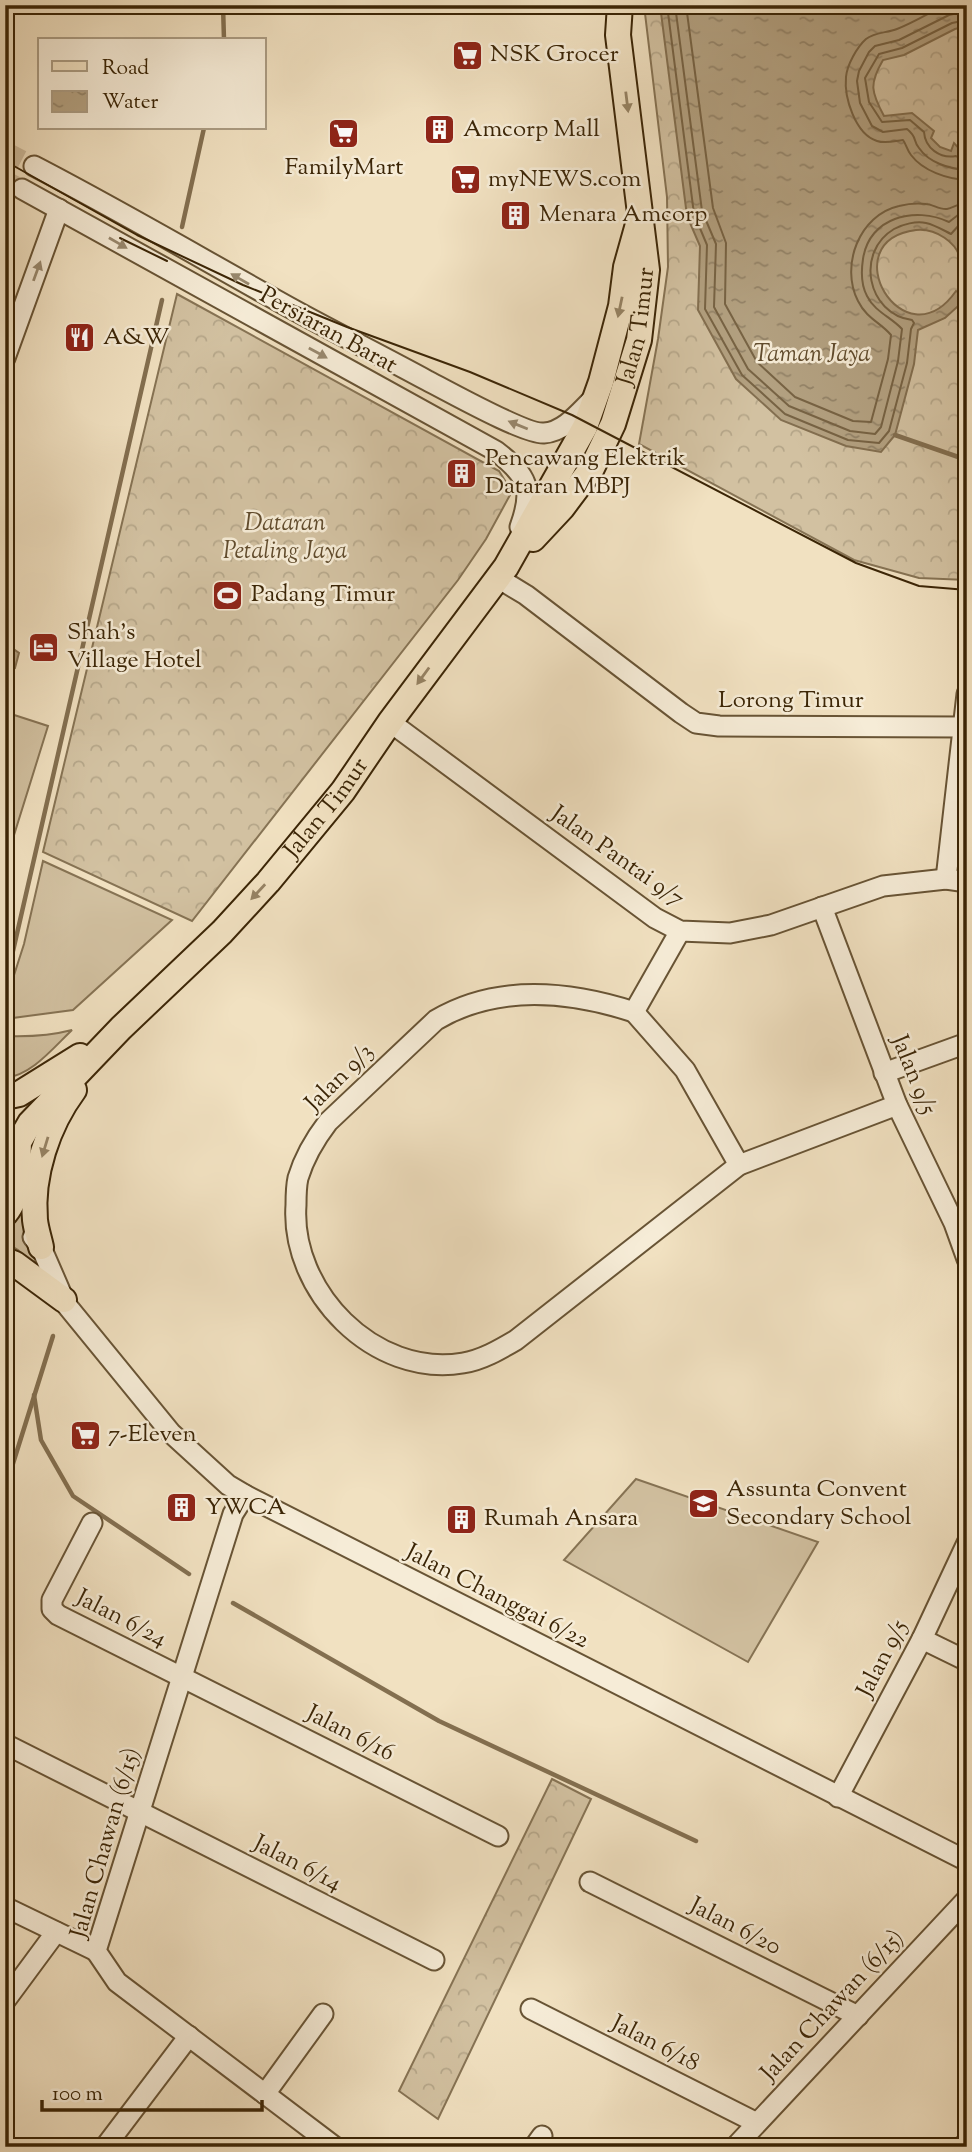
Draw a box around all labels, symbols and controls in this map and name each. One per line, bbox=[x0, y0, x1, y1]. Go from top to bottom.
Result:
legend bbox=[38, 38, 266, 130]
supermarket icon: NSK Grocer bbox=[450, 38, 484, 72]
place label: NSK Grocer bbox=[490, 38, 619, 72]
text: Road bbox=[102, 54, 149, 84]
text: Water bbox=[102, 88, 159, 118]
one-way arrow bbox=[622, 92, 633, 114]
building icon: Amcorp Mall bbox=[423, 113, 457, 147]
place label: Amcorp Mall bbox=[463, 113, 600, 147]
supermarket icon: FamilyMart bbox=[327, 117, 361, 151]
place label: FamilyMart bbox=[285, 151, 403, 185]
supermarket icon: myNEWS.com bbox=[448, 163, 482, 197]
place label: myNEWS.com bbox=[488, 163, 641, 197]
building icon: Menara Amcorp bbox=[499, 198, 533, 232]
place label: Menara Amcorp bbox=[539, 198, 707, 232]
one-way arrow bbox=[109, 237, 128, 249]
one-way arrow bbox=[31, 260, 42, 281]
street label: Jalan Timur bbox=[608, 266, 664, 392]
one-way arrow bbox=[230, 273, 250, 285]
street label: Persiaran Barat bbox=[253, 279, 403, 383]
one-way arrow bbox=[614, 296, 625, 318]
restaurant icon: A&W bbox=[63, 321, 97, 355]
place label: A&W bbox=[103, 321, 170, 355]
park label: Taman Jaya bbox=[754, 338, 870, 372]
one-way arrow bbox=[308, 346, 328, 358]
one-way arrow bbox=[507, 419, 528, 430]
place label: Pencawang Elektrik Dataran MBPJ bbox=[485, 442, 686, 504]
building icon: Pencawang Elektrik Dataran MBPJ bbox=[445, 456, 479, 490]
park label: Dataran Petaling Jaya bbox=[223, 507, 347, 569]
sports icon: Padang Timur bbox=[211, 578, 245, 612]
place label: Padang Timur bbox=[251, 578, 395, 612]
place label: Shah's Village Hotel bbox=[67, 616, 202, 678]
hotel icon: Shah's Village Hotel bbox=[27, 630, 61, 664]
one-way arrow bbox=[416, 667, 430, 686]
street label: Lorong Timur bbox=[718, 684, 864, 718]
street label: Jalan Timur bbox=[275, 751, 377, 868]
street label: Jalan Pantai 9/7 bbox=[542, 797, 691, 916]
one-way arrow bbox=[251, 883, 267, 900]
street label: Jalan 9/5 bbox=[881, 1028, 944, 1120]
street label: Jalan 9/3 bbox=[297, 1036, 382, 1121]
one-way arrow bbox=[40, 1136, 50, 1157]
supermarket icon: 7-Eleven bbox=[68, 1418, 102, 1452]
place label: 7-Eleven bbox=[108, 1418, 197, 1452]
place label: Assunta Convent Secondary School bbox=[726, 1473, 912, 1535]
school or university icon: Assunta Convent Secondary School bbox=[686, 1487, 720, 1521]
building icon: YWCA bbox=[165, 1491, 199, 1525]
place label: YWCA bbox=[205, 1491, 286, 1525]
building icon: Rumah Ansara bbox=[444, 1502, 478, 1536]
place label: Rumah Ansara bbox=[484, 1502, 638, 1536]
street label: Jalan Changgai 6/22 bbox=[398, 1535, 595, 1658]
street label: Jalan 6/24 bbox=[68, 1581, 172, 1656]
street label: Jalan 9/5 bbox=[848, 1614, 917, 1706]
street label: Jalan 6/16 bbox=[298, 1696, 400, 1771]
street label: Jalan Chawan (6/15) bbox=[62, 1744, 149, 1944]
street label: Jalan 6/14 bbox=[245, 1826, 347, 1901]
street label: Jalan 6/20 bbox=[682, 1889, 787, 1965]
street label: Jalan Chawan (6/15) bbox=[752, 1923, 912, 2091]
street label: Jalan 6/18 bbox=[603, 2006, 705, 2081]
scale bar bbox=[42, 2068, 262, 2112]
text: 100 m bbox=[52, 2080, 103, 2110]

